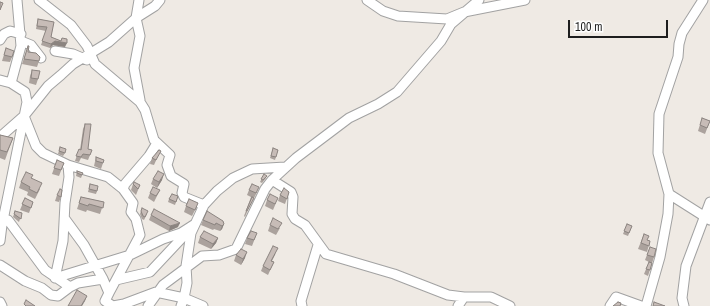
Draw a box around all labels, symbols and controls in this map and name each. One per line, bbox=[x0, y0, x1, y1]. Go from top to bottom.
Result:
scale bar bbox=[570, 12, 670, 38]
text: 100 m bbox=[575, 19, 602, 35]

